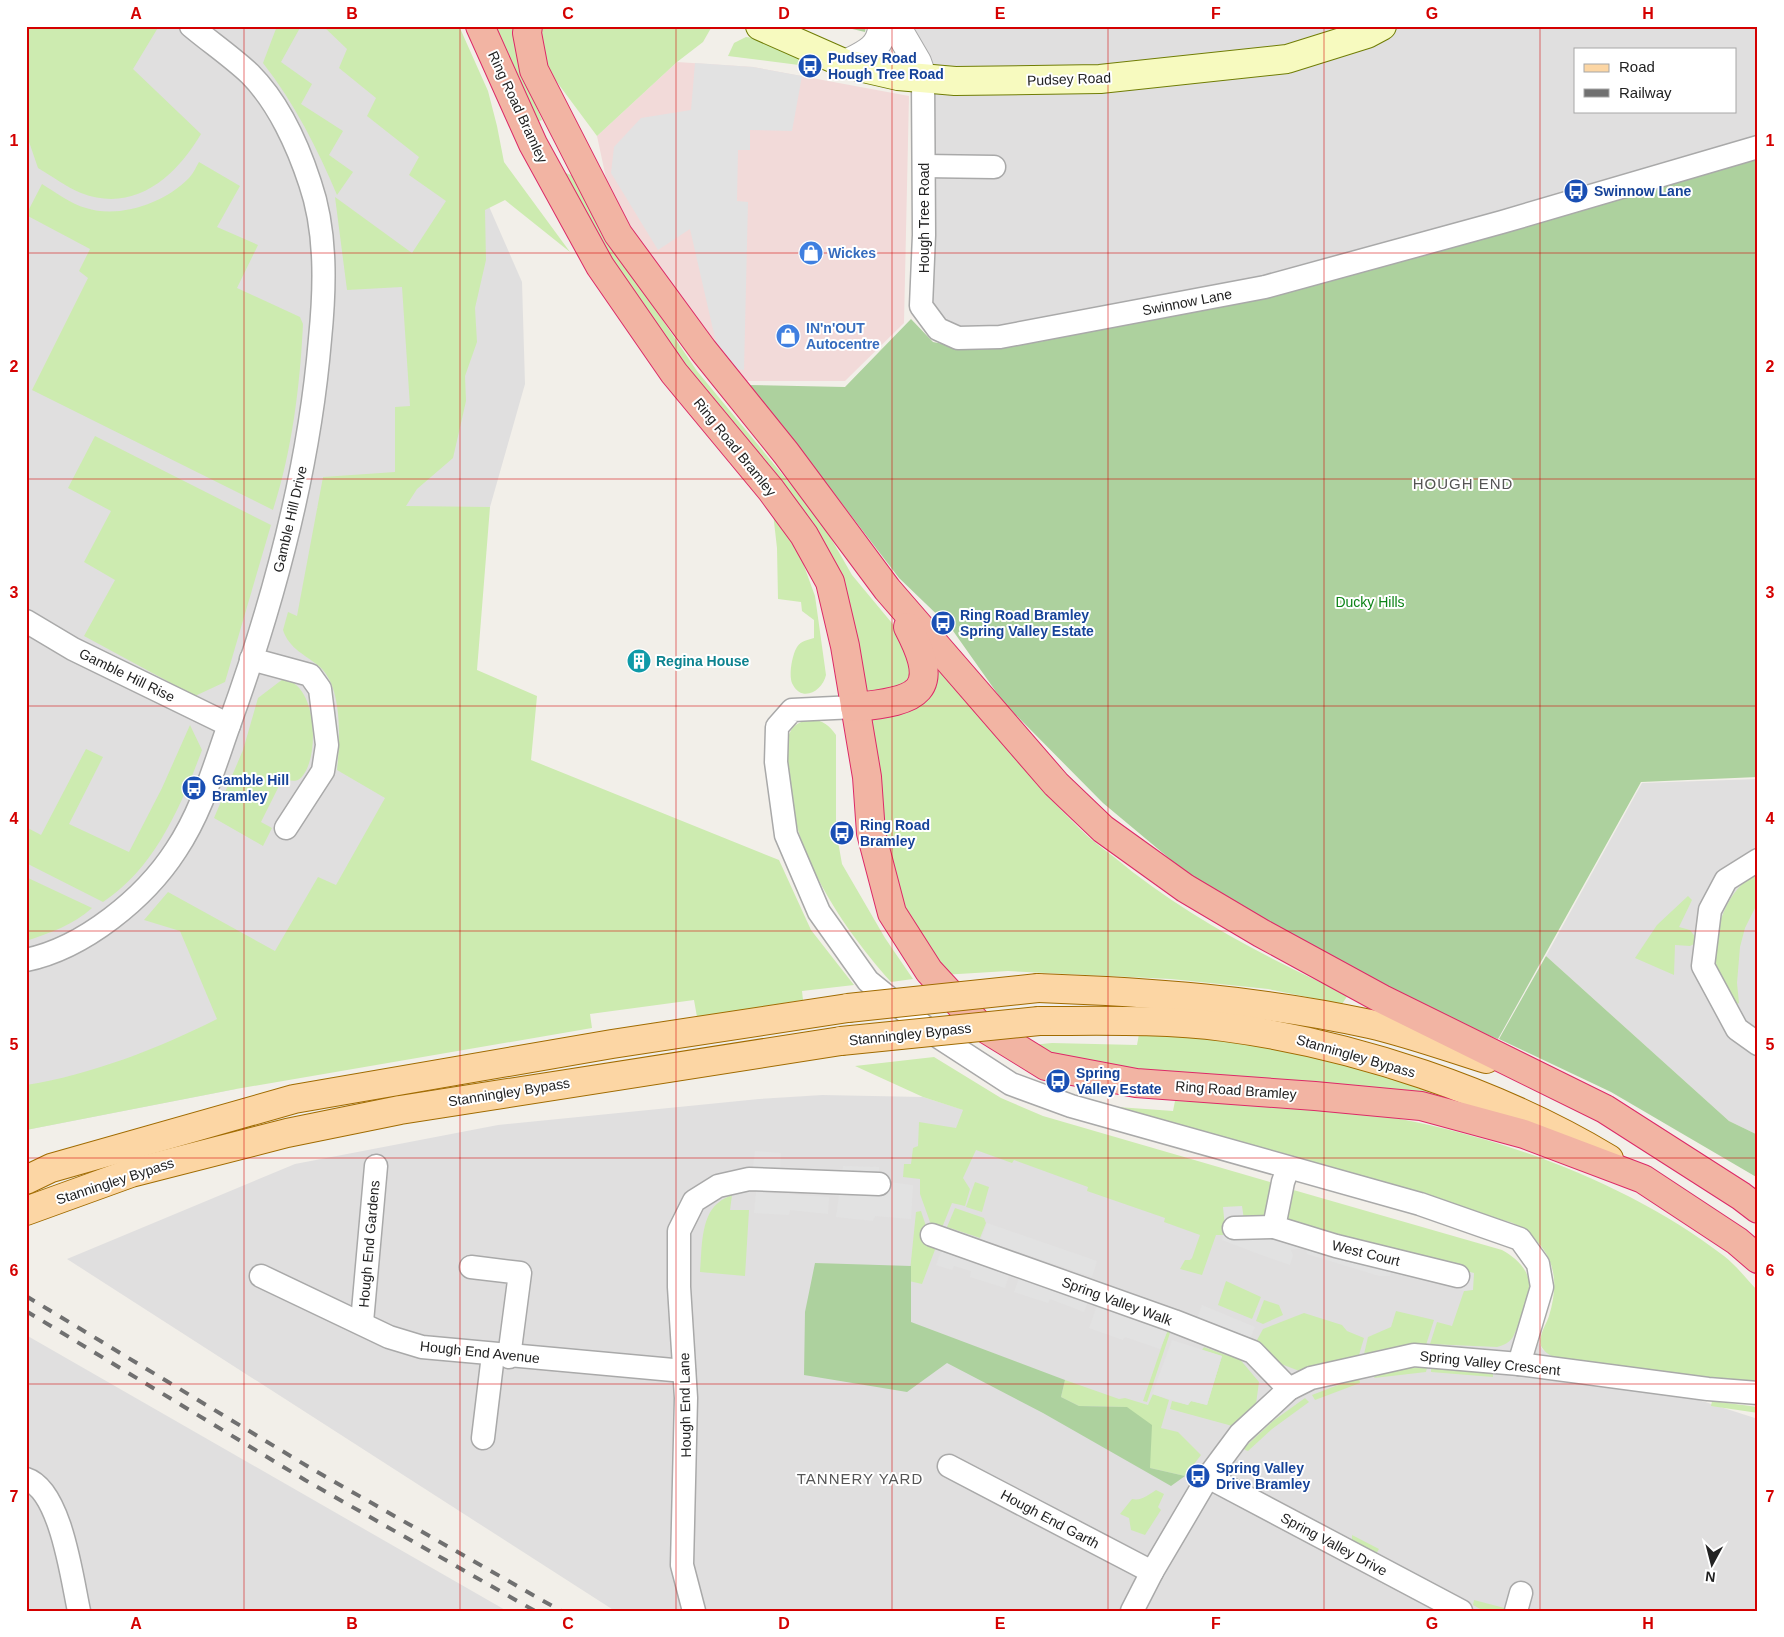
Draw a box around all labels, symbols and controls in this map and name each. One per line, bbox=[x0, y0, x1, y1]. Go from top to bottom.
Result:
text: A bbox=[130, 5, 142, 22]
text: B bbox=[346, 5, 358, 22]
text: C bbox=[562, 5, 574, 22]
text: D bbox=[778, 5, 790, 22]
text: E bbox=[995, 5, 1006, 22]
text: F bbox=[1211, 5, 1221, 22]
text: G bbox=[1426, 5, 1438, 22]
text: H bbox=[1642, 5, 1654, 22]
legend bbox=[1574, 48, 1736, 112]
street label: Ring Road Bramley bbox=[485, 49, 551, 165]
place label: Pudsey Road Hough Tree Road bbox=[828, 50, 944, 82]
bus stop icon: Pudsey Road Hough Tree Road bbox=[797, 53, 823, 79]
text: Road bbox=[1619, 58, 1655, 75]
street label: Pudsey Road bbox=[1027, 70, 1111, 88]
text: Railway bbox=[1619, 84, 1672, 101]
text: 1 bbox=[10, 132, 19, 149]
text: 1 bbox=[1766, 132, 1775, 149]
street label: Hough Tree Road bbox=[916, 163, 932, 273]
bus stop icon: Swinnow Lane bbox=[1563, 178, 1589, 204]
place label: Swinnow Lane bbox=[1594, 183, 1691, 199]
shop icon: Wickes bbox=[798, 240, 824, 266]
place label: Wickes bbox=[828, 245, 876, 261]
street label: Swinnow Lane bbox=[1141, 285, 1233, 319]
place label: IN'n'OUT Autocentre bbox=[806, 320, 880, 352]
shop icon: IN'n'OUT Autocentre bbox=[775, 323, 801, 349]
text: 2 bbox=[10, 358, 19, 375]
text: 2 bbox=[1766, 358, 1775, 375]
street label: Ring Road Bramley bbox=[691, 395, 779, 499]
street label: Gamble Hill Drive bbox=[270, 464, 310, 574]
district label: HOUGH END bbox=[1413, 475, 1513, 492]
text: 3 bbox=[10, 584, 19, 601]
text: 3 bbox=[1766, 584, 1775, 601]
park label: Ducky Hills bbox=[1335, 594, 1405, 610]
place label: Ring Road Bramley Spring Valley Estate bbox=[960, 607, 1094, 639]
bus stop icon: Ring Road Bramley Spring Valley Estate bbox=[930, 610, 956, 636]
street label: Gamble Hill Rise bbox=[77, 645, 178, 705]
building icon: Regina House bbox=[626, 648, 652, 674]
place label: Regina House bbox=[656, 653, 750, 669]
place label: Gamble Hill Bramley bbox=[212, 772, 289, 804]
bus stop icon: Gamble Hill Bramley bbox=[181, 775, 207, 801]
text: 4 bbox=[10, 810, 19, 827]
text: 4 bbox=[1766, 810, 1775, 827]
place label: Ring Road Bramley bbox=[860, 817, 930, 849]
bus stop icon: Ring Road Bramley bbox=[829, 820, 855, 846]
street label: Stanningley Bypass bbox=[848, 1020, 972, 1048]
street label: Stanningley Bypass bbox=[1295, 1031, 1417, 1081]
text: 5 bbox=[10, 1036, 19, 1053]
text: 5 bbox=[1766, 1036, 1775, 1053]
place label: Spring Valley Estate bbox=[1076, 1065, 1162, 1097]
bus stop icon: Spring Valley Estate bbox=[1045, 1068, 1071, 1094]
street label: Stanningley Bypass bbox=[447, 1074, 571, 1110]
street label: Ring Road Bramley bbox=[1175, 1078, 1297, 1102]
street label: Stanningley Bypass bbox=[54, 1154, 176, 1208]
street label: Hough End Gardens bbox=[355, 1180, 383, 1308]
street label: West Court bbox=[1330, 1237, 1402, 1269]
text: 6 bbox=[10, 1262, 19, 1279]
text: 6 bbox=[1766, 1262, 1775, 1279]
street label: Spring Valley Walk bbox=[1060, 1274, 1175, 1329]
street label: Hough End Avenue bbox=[419, 1338, 541, 1366]
street label: Spring Valley Crescent bbox=[1419, 1348, 1561, 1378]
street label: Hough End Lane bbox=[676, 1352, 694, 1458]
place label: Spring Valley Drive Bramley bbox=[1216, 1460, 1310, 1492]
bus stop icon: Spring Valley Drive Bramley bbox=[1185, 1463, 1211, 1489]
district label: TANNERY YARD bbox=[797, 1470, 923, 1487]
street label: Hough End Garth bbox=[998, 1486, 1102, 1552]
text: 7 bbox=[10, 1488, 19, 1505]
text: 7 bbox=[1766, 1488, 1775, 1505]
street label: Spring Valley Drive bbox=[1278, 1509, 1390, 1579]
north arrow bbox=[1686, 1540, 1736, 1590]
text: N bbox=[1704, 1568, 1716, 1585]
text: A bbox=[130, 1615, 142, 1632]
text: B bbox=[346, 1615, 358, 1632]
text: C bbox=[562, 1615, 574, 1632]
text: D bbox=[778, 1615, 790, 1632]
text: E bbox=[995, 1615, 1006, 1632]
text: F bbox=[1211, 1615, 1221, 1632]
text: G bbox=[1426, 1615, 1438, 1632]
text: H bbox=[1642, 1615, 1654, 1632]

